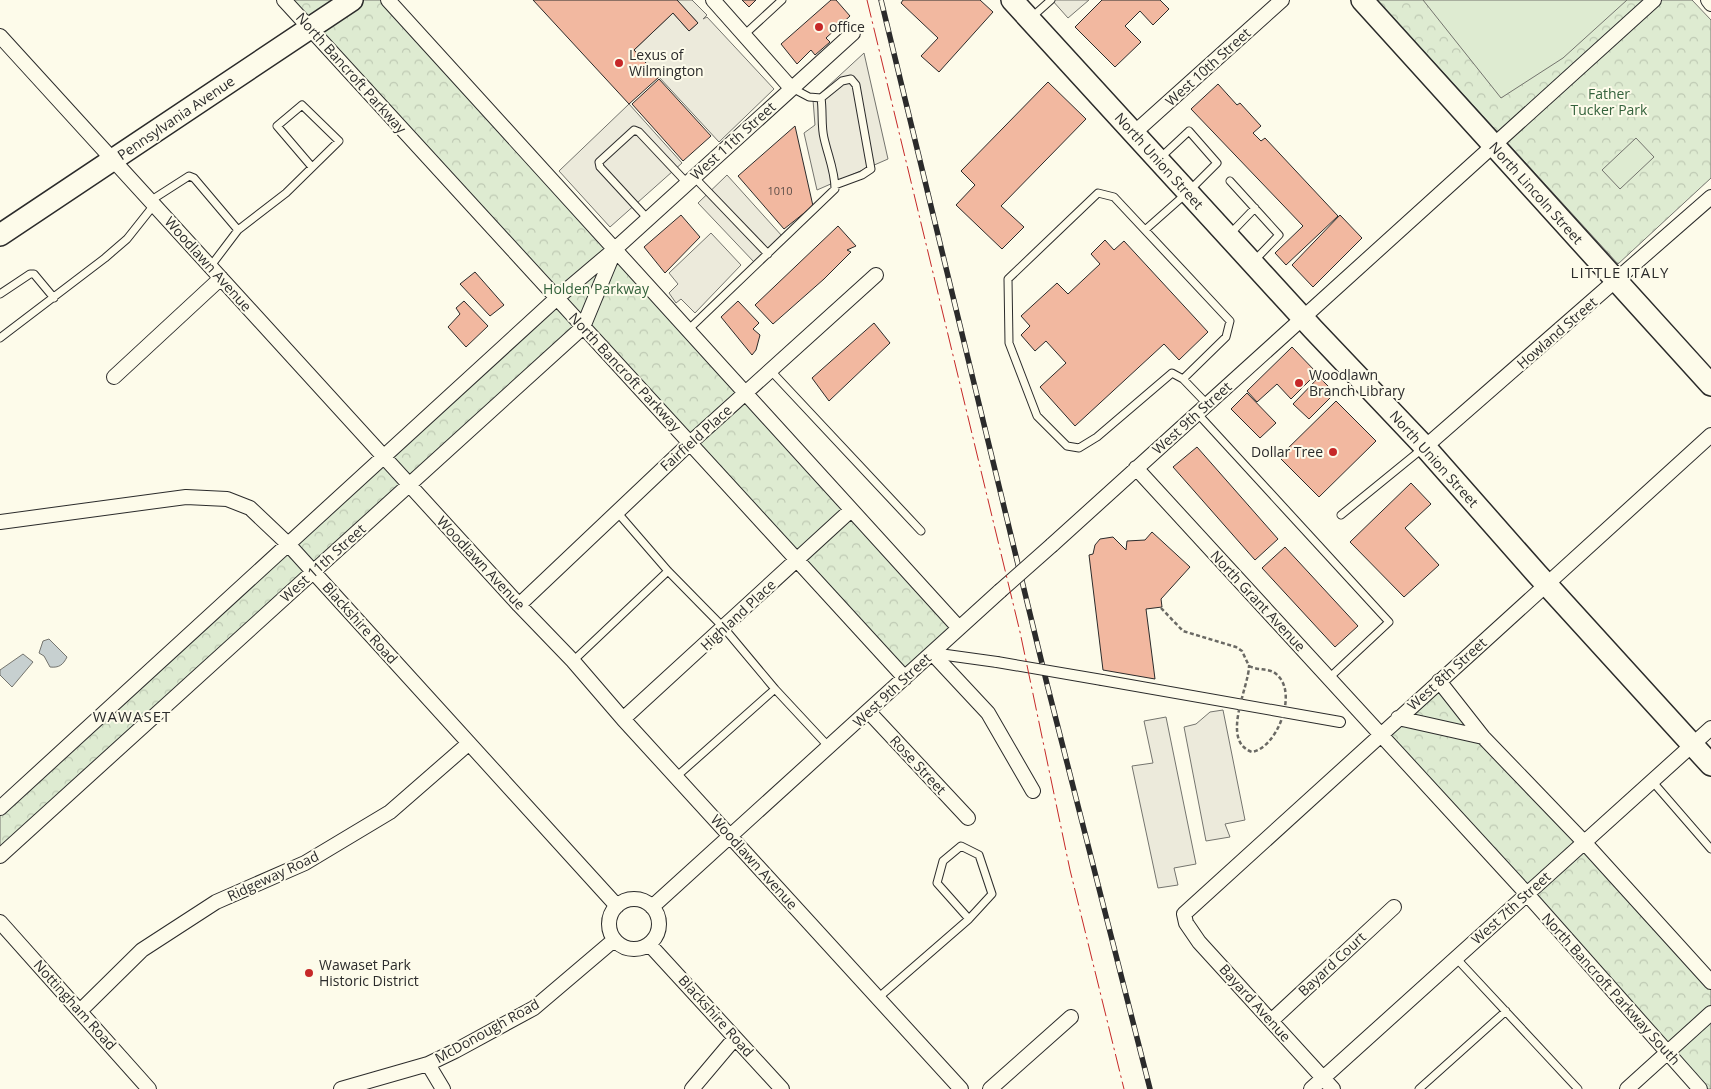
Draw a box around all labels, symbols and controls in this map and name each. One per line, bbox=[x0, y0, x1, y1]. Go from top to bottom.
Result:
street label: North Bancroft Parkway bbox=[292, 8, 411, 138]
place label: office bbox=[829, 17, 865, 36]
marker: office bbox=[813, 21, 825, 33]
street label: West 10th Street bbox=[1161, 23, 1254, 110]
place label: Lexus of Wilmington bbox=[629, 45, 704, 80]
marker: Lexus of Wilmington bbox=[613, 57, 625, 69]
street label: Pennsylvania Avenue bbox=[113, 71, 238, 164]
park label: Father Tucker Park bbox=[1571, 84, 1648, 119]
street label: West 11th Street bbox=[686, 97, 779, 184]
street label: North Union Street bbox=[1111, 108, 1208, 213]
street label: North Lincoln Street bbox=[1485, 138, 1587, 248]
house number: 1010 bbox=[767, 183, 793, 198]
street label: Woodlawn Avenue bbox=[161, 212, 256, 315]
district label: LITTLE ITALY bbox=[1571, 262, 1669, 282]
park label: Holden Parkway bbox=[543, 279, 650, 298]
street label: Howland Street bbox=[1512, 292, 1601, 373]
street label: North Bancroft Parkway bbox=[565, 308, 686, 436]
place label: Woodlawn Branch Library bbox=[1309, 365, 1406, 400]
street label: West 9th Street bbox=[1148, 377, 1235, 458]
marker: Woodlawn Branch Library bbox=[1293, 377, 1305, 389]
street label: Fairfield Place bbox=[656, 400, 736, 475]
street label: North Union Street bbox=[1386, 406, 1483, 511]
place label: Dollar Tree bbox=[1251, 442, 1323, 461]
marker: Dollar Tree bbox=[1327, 446, 1339, 458]
street label: Woodlawn Avenue bbox=[433, 512, 530, 614]
street label: West 11th Street bbox=[276, 519, 369, 606]
street label: North Grant Avenue bbox=[1207, 546, 1310, 655]
street label: Highland Place bbox=[696, 575, 780, 654]
street label: Blackshire Road bbox=[319, 578, 402, 668]
street label: West 8th Street bbox=[1403, 633, 1490, 714]
street label: West 9th Street bbox=[848, 648, 935, 731]
district label: WAWASET bbox=[93, 706, 171, 726]
street label: Rose Street bbox=[886, 731, 951, 798]
street label: Woodlawn Avenue bbox=[707, 810, 802, 913]
street label: Ridgeway Road bbox=[224, 846, 322, 905]
street label: West 7th Street bbox=[1467, 867, 1554, 948]
street label: North Bancroft Parkway South bbox=[1538, 909, 1685, 1069]
street label: Bayard Court bbox=[1294, 927, 1370, 1000]
place label: Wawaset Park Historic District bbox=[319, 955, 419, 990]
street label: Nottingham Road bbox=[30, 956, 121, 1054]
street label: Bayard Avenue bbox=[1215, 960, 1295, 1046]
marker: Wawaset Park Historic District bbox=[303, 967, 315, 979]
street label: Blackshire Road bbox=[675, 971, 758, 1061]
street label: McDonough Road bbox=[431, 994, 542, 1067]

